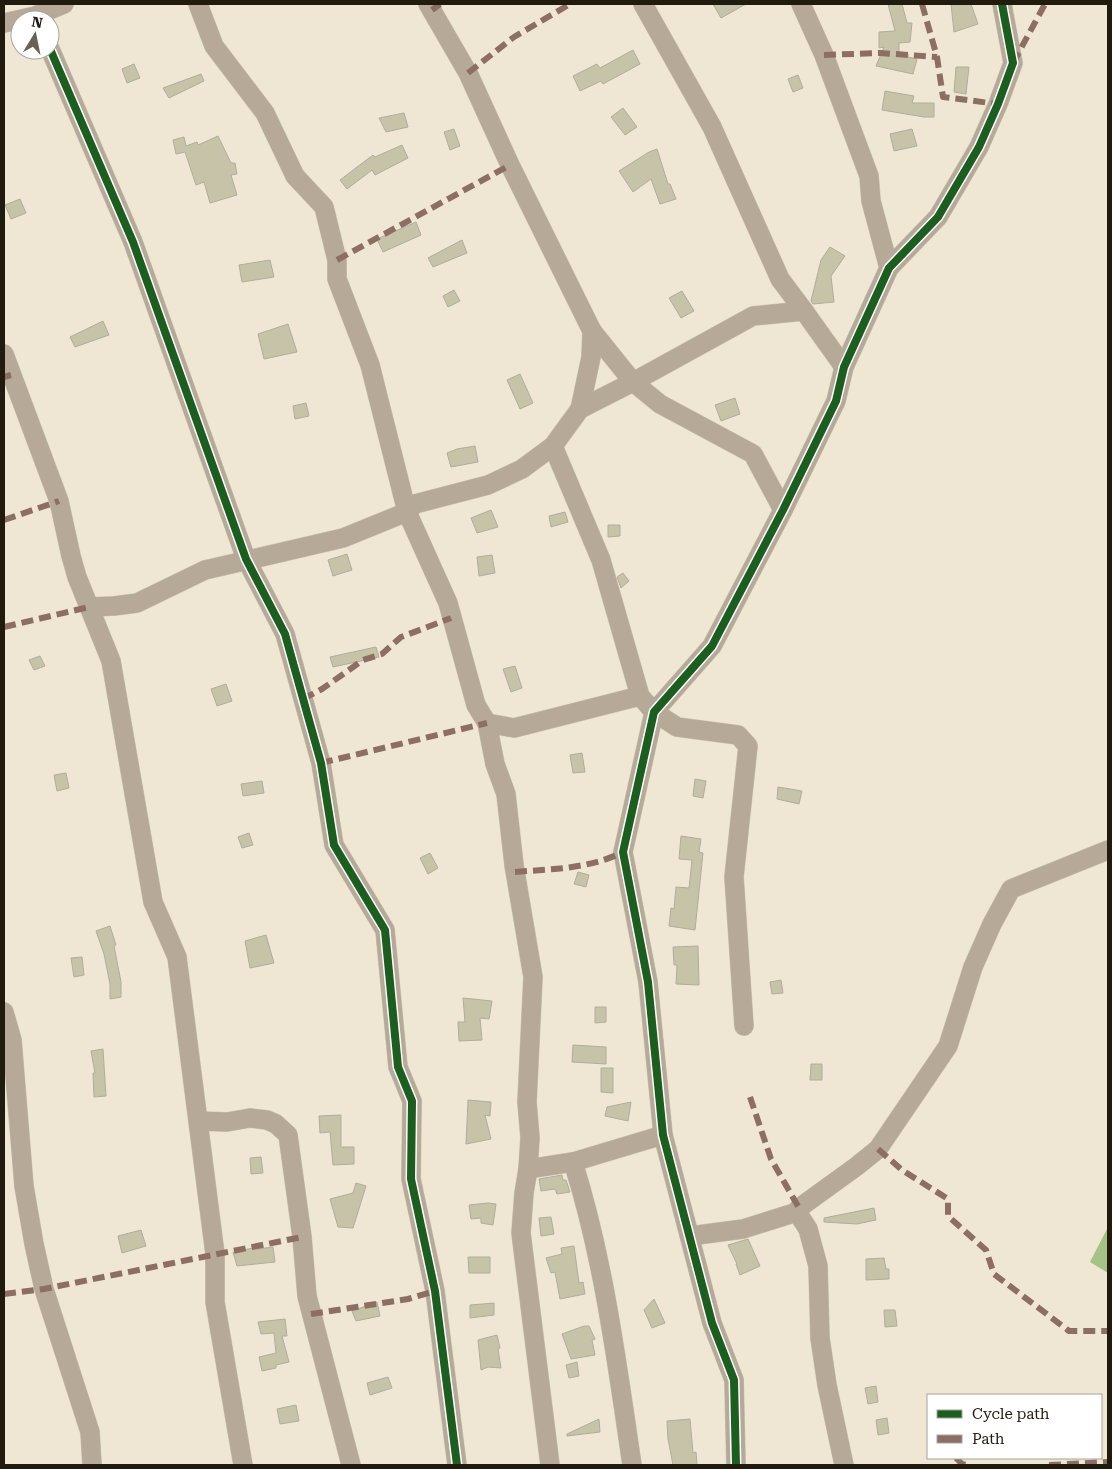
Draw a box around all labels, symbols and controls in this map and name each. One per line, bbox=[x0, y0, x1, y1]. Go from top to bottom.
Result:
north arrow bbox=[10, 10, 60, 60]
text: N bbox=[31, 13, 44, 31]
legend bbox=[927, 1394, 1102, 1459]
text: Cycle path bbox=[972, 1405, 1050, 1423]
text: Path bbox=[972, 1430, 1005, 1448]

